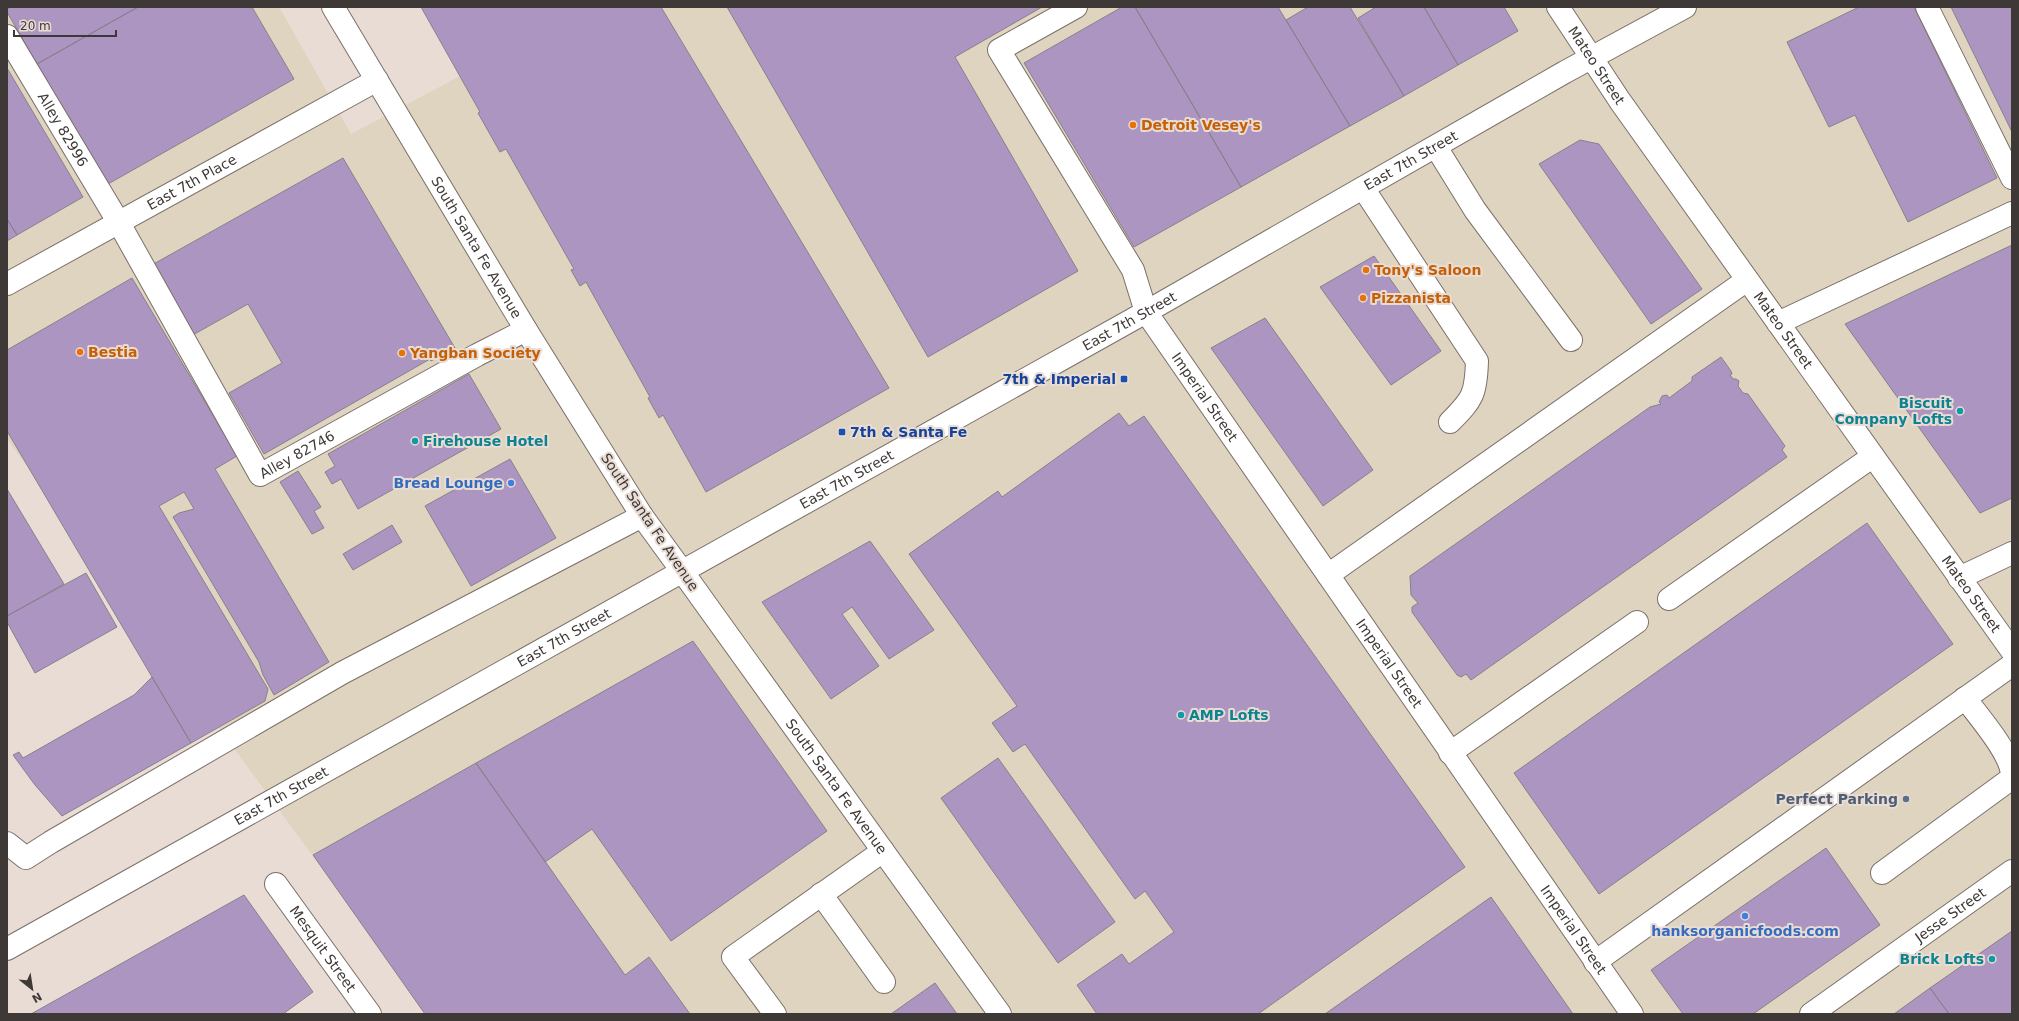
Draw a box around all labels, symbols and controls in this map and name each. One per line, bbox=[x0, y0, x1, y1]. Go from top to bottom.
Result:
scale bar bbox=[14, 12, 116, 38]
text: 20 m bbox=[20, 19, 51, 33]
street label: Mateo Street bbox=[1565, 23, 1628, 108]
street label: Alley 82996 bbox=[35, 90, 91, 169]
place label: Detroit Vesey's bbox=[1141, 117, 1261, 133]
marker: Detroit Vesey's bbox=[1128, 120, 1138, 130]
street label: East 7th Street bbox=[1361, 127, 1461, 193]
street label: East 7th Place bbox=[144, 151, 239, 213]
street label: South Santa Fe Avenue bbox=[428, 174, 525, 321]
place label: Tony's Saloon bbox=[1374, 262, 1481, 278]
marker: Tony's Saloon bbox=[1361, 265, 1371, 275]
street label: East 7th Street bbox=[1080, 288, 1179, 354]
street label: Mateo Street bbox=[1751, 289, 1816, 372]
place label: Pizzanista bbox=[1371, 290, 1451, 306]
marker: Pizzanista bbox=[1358, 293, 1368, 303]
place label: Bestia bbox=[88, 344, 137, 360]
place label: Yangban Society bbox=[409, 345, 541, 361]
marker: Bestia bbox=[75, 347, 85, 357]
marker: Yangban Society bbox=[397, 348, 407, 358]
street label: Imperial Street bbox=[1168, 349, 1241, 445]
place label: 7th & Imperial bbox=[1002, 371, 1116, 387]
marker: 7th & Imperial bbox=[1119, 374, 1129, 384]
place label: Biscuit Company Lofts bbox=[1834, 395, 1952, 427]
marker: Biscuit Company Lofts bbox=[1955, 406, 1965, 416]
place label: 7th & Santa Fe bbox=[850, 424, 967, 440]
street label: Alley 82746 bbox=[257, 427, 337, 482]
marker: 7th & Santa Fe bbox=[837, 427, 847, 437]
place label: Firehouse Hotel bbox=[423, 433, 548, 449]
marker: Firehouse Hotel bbox=[410, 436, 420, 446]
street label: East 7th Street bbox=[797, 447, 897, 512]
street label: South Santa Fe Avenue bbox=[598, 450, 702, 594]
place label: Bread Lounge bbox=[394, 475, 503, 491]
marker: Bread Lounge bbox=[506, 478, 516, 488]
street label: Mateo Street bbox=[1939, 553, 2004, 636]
street label: East 7th Street bbox=[514, 605, 614, 670]
street label: Imperial Street bbox=[1353, 616, 1426, 711]
place label: AMP Lofts bbox=[1189, 707, 1269, 723]
marker: AMP Lofts bbox=[1176, 710, 1186, 720]
street label: South Santa Fe Avenue bbox=[783, 716, 890, 857]
street label: East 7th Street bbox=[231, 763, 331, 828]
place label: Perfect Parking bbox=[1776, 791, 1898, 807]
marker: Perfect Parking bbox=[1901, 794, 1911, 804]
street label: Imperial Street bbox=[1537, 882, 1610, 978]
street label: Jesse Street bbox=[1911, 884, 1989, 946]
street label: Mesquit Street bbox=[286, 903, 360, 995]
marker: hanksorganicfoods.com bbox=[1740, 911, 1750, 921]
place label: hanksorganicfoods.com bbox=[1651, 923, 1839, 939]
place label: Brick Lofts bbox=[1899, 951, 1984, 967]
marker: Brick Lofts bbox=[1987, 954, 1997, 964]
north arrow bbox=[12, 969, 52, 1009]
text: N bbox=[30, 989, 44, 1005]

